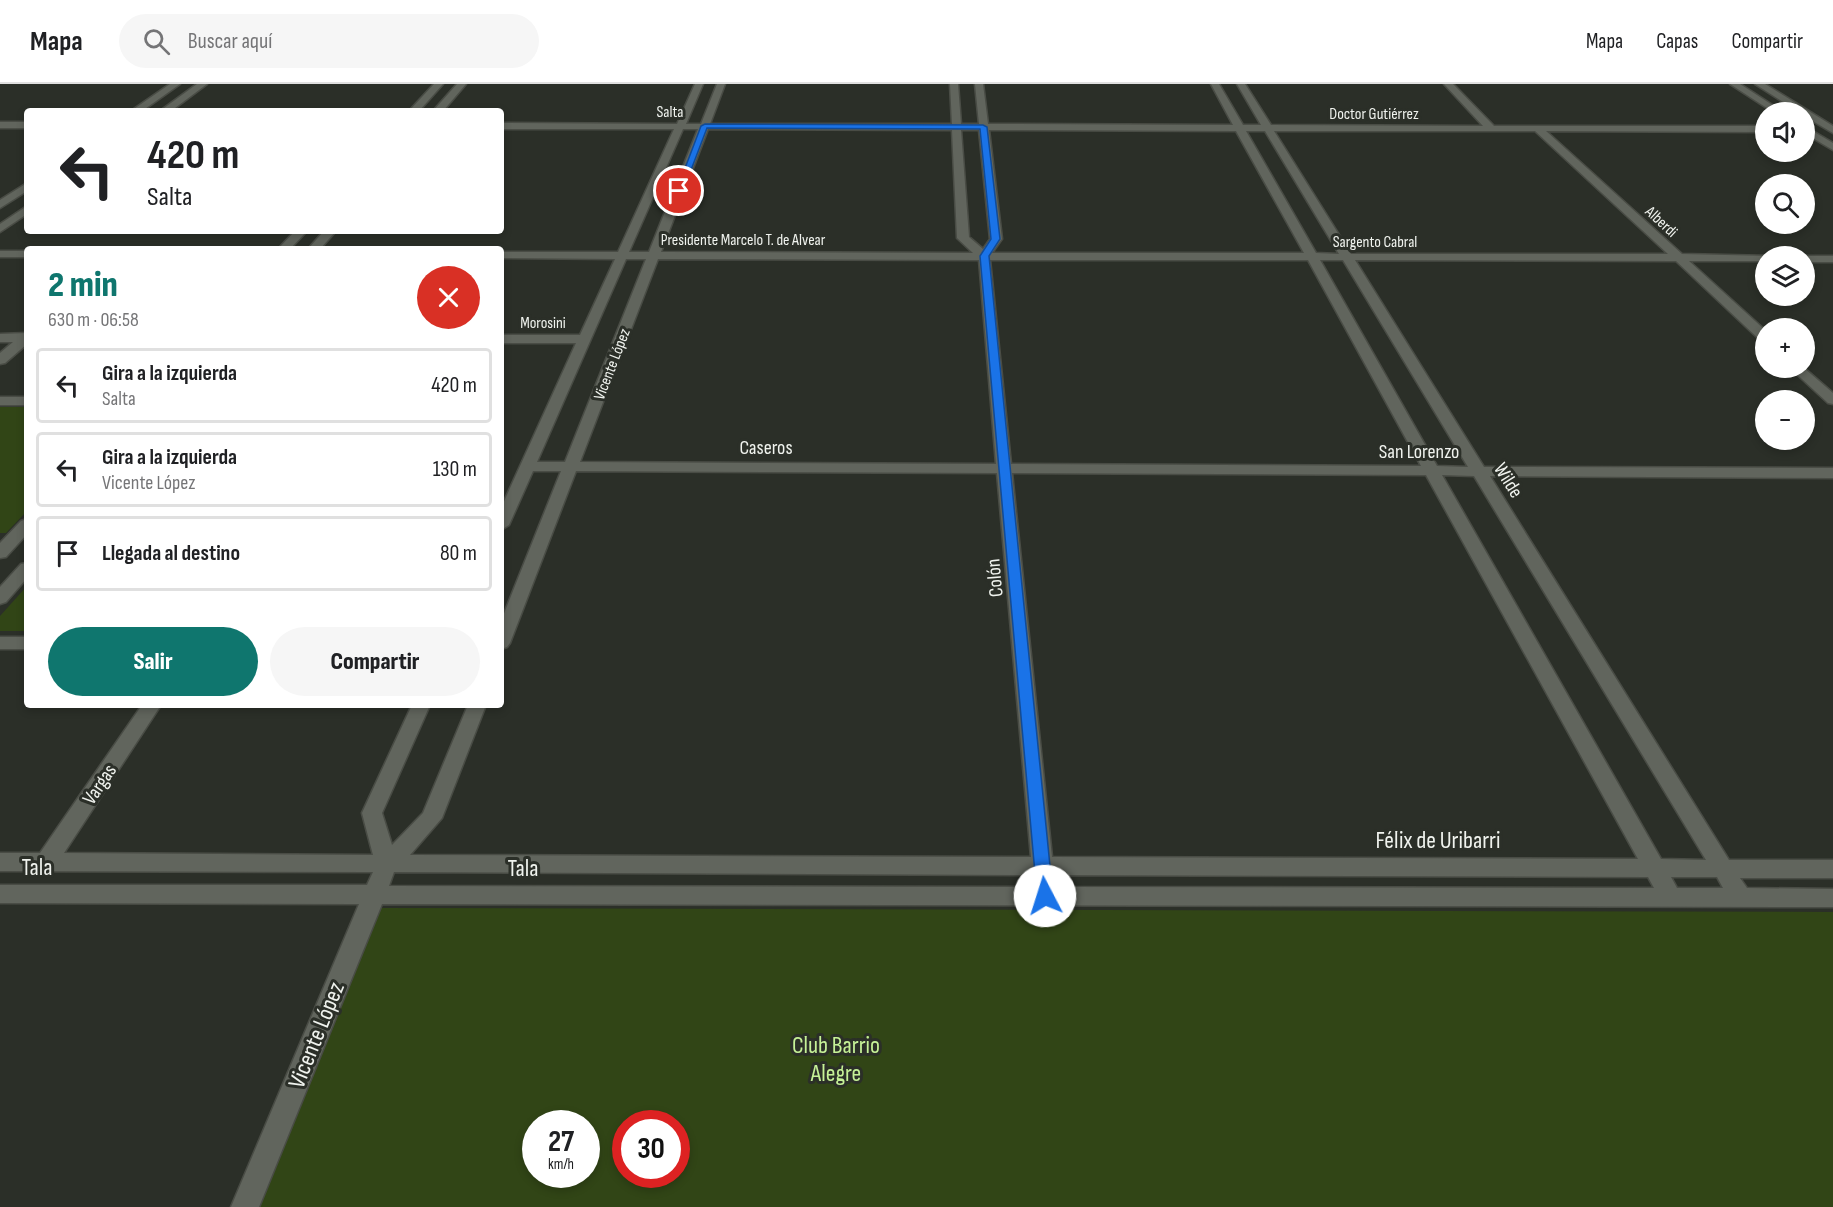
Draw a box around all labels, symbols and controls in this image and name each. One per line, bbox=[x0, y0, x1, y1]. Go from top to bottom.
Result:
search box bbox=[119, 14, 539, 68]
text: Mapa bbox=[30, 25, 83, 58]
icon: search bbox=[140, 25, 173, 58]
text: Buscar aquí bbox=[188, 28, 272, 55]
text: Mapa bbox=[1586, 29, 1623, 54]
text: Capas bbox=[1656, 29, 1698, 54]
text: Compartir bbox=[1731, 29, 1803, 54]
map controls bbox=[1755, 102, 1815, 450]
button: sound bbox=[1755, 102, 1815, 162]
street label: Salta bbox=[657, 103, 683, 122]
street label: Doctor Gutiérrez bbox=[1329, 105, 1419, 124]
text: 420 m bbox=[147, 130, 239, 181]
icon: left bbox=[48, 132, 126, 210]
pin bbox=[653, 165, 704, 216]
icon: arrive bbox=[662, 174, 695, 207]
button: search bbox=[1755, 174, 1815, 234]
text: Salta bbox=[147, 181, 192, 213]
street label: Alberdi bbox=[1640, 202, 1681, 242]
street label: Presidente Marcelo T. de Alvear bbox=[661, 231, 826, 250]
street label: Sargento Cabral bbox=[1333, 233, 1417, 252]
button: layers bbox=[1755, 246, 1815, 306]
text: 2 min bbox=[48, 264, 118, 307]
button: close bbox=[417, 266, 480, 329]
text: 630 m · 06:58 bbox=[48, 308, 139, 332]
street label: Morosini bbox=[520, 314, 566, 333]
button: + bbox=[1755, 318, 1815, 378]
street label: Vicente López bbox=[590, 326, 635, 403]
text: Gira a la izquierda bbox=[102, 360, 237, 387]
icon: left bbox=[51, 369, 84, 402]
text: 420 m bbox=[431, 372, 477, 399]
text: Salta bbox=[102, 387, 136, 411]
button: − bbox=[1755, 390, 1815, 450]
street label: Caseros bbox=[739, 436, 793, 460]
street label: San Lorenzo bbox=[1379, 440, 1459, 464]
text: Gira a la izquierda bbox=[102, 444, 237, 471]
icon: left bbox=[51, 453, 84, 486]
text: 130 m bbox=[433, 456, 477, 483]
street label: Wilde bbox=[1488, 459, 1528, 503]
text: Vicente López bbox=[102, 471, 196, 495]
icon: arrive bbox=[51, 537, 84, 570]
text: Llegada al destino bbox=[102, 540, 240, 567]
text: 80 m bbox=[440, 540, 477, 567]
street label: Colón bbox=[981, 558, 1009, 598]
button: Salir bbox=[48, 627, 258, 696]
button: Compartir bbox=[270, 627, 480, 696]
street label: Vargas bbox=[78, 760, 122, 809]
street label: Félix de Uribarri bbox=[1376, 826, 1500, 855]
street label: Tala bbox=[21, 853, 53, 882]
street label: Tala bbox=[507, 854, 539, 883]
position arrow bbox=[1013, 864, 1077, 928]
street label: Vicente López bbox=[282, 977, 351, 1093]
park label: Club Barrio Alegre bbox=[792, 1031, 880, 1088]
speed limit sign: 30 bbox=[612, 1110, 690, 1188]
text: 27 bbox=[548, 1124, 574, 1160]
text: km/h bbox=[548, 1155, 574, 1174]

